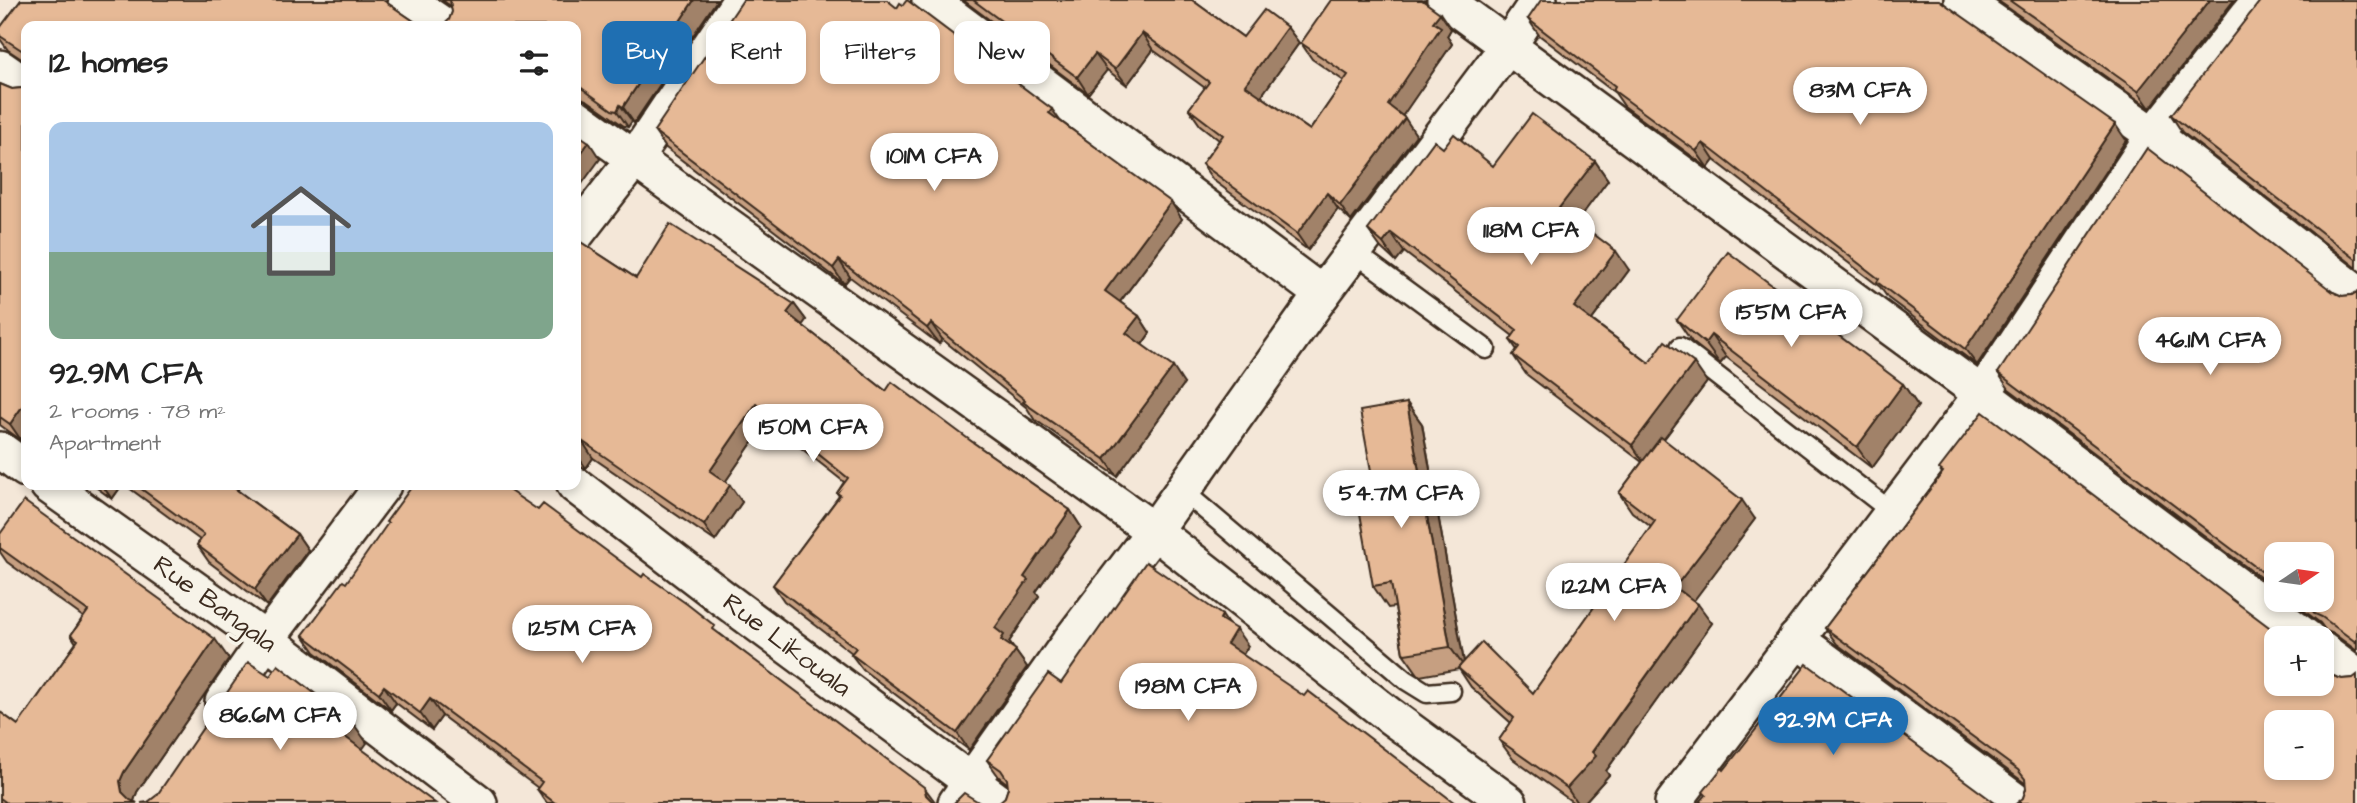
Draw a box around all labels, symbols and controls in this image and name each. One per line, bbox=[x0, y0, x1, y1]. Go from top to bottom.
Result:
chip: Buy bbox=[602, 21, 692, 84]
chip: Rent bbox=[706, 21, 806, 84]
chip: Filters bbox=[820, 21, 940, 84]
chip: New bbox=[954, 21, 1050, 84]
text: 12 homes bbox=[49, 42, 168, 84]
icon: filters bbox=[515, 44, 553, 82]
pin: 83M CFA bbox=[1795, 68, 1925, 127]
text: 83M CFA bbox=[1809, 74, 1911, 106]
pin: 101M CFA bbox=[862, 134, 1006, 193]
text: 101M CFA bbox=[886, 140, 982, 172]
icon: home bbox=[238, 168, 364, 294]
pin: 118M CFA bbox=[1459, 208, 1603, 267]
text: 118M CFA bbox=[1483, 214, 1579, 246]
pin: 155M CFA bbox=[1719, 290, 1863, 349]
text: 155M CFA bbox=[1736, 296, 1846, 328]
pin: 46.1M CFA bbox=[2130, 318, 2290, 377]
text: 46.1M CFA bbox=[2154, 324, 2266, 356]
text: 92.9M CFA bbox=[49, 353, 203, 395]
text: 2 rooms · 78 m² bbox=[49, 395, 226, 427]
pin: 150M CFA bbox=[741, 405, 885, 464]
text: 150M CFA bbox=[759, 411, 867, 443]
text: Apartment bbox=[49, 427, 161, 459]
pin: 54.7M CFA bbox=[1321, 470, 1481, 530]
text: 54.7M CFA bbox=[1339, 477, 1463, 509]
north arrow bbox=[2264, 542, 2334, 612]
map controls bbox=[2264, 542, 2334, 780]
street label: Rue Bangala bbox=[145, 547, 284, 663]
pin: 122M CFA bbox=[1542, 564, 1686, 623]
text: 122M CFA bbox=[1562, 570, 1666, 602]
street label: Rue Likouala bbox=[715, 585, 859, 705]
pin: 125M CFA bbox=[510, 606, 654, 665]
text: 125M CFA bbox=[528, 612, 636, 644]
button: + bbox=[2264, 626, 2334, 696]
pin: 198M CFA bbox=[1116, 664, 1260, 723]
text: 198M CFA bbox=[1135, 670, 1241, 702]
pin: 86.6M CFA bbox=[200, 692, 360, 752]
pin: 92.9M CFA bbox=[1753, 698, 1913, 757]
text: 86.6M CFA bbox=[219, 699, 341, 731]
text: 92.9M CFA bbox=[1774, 704, 1892, 736]
button: − bbox=[2264, 710, 2334, 780]

